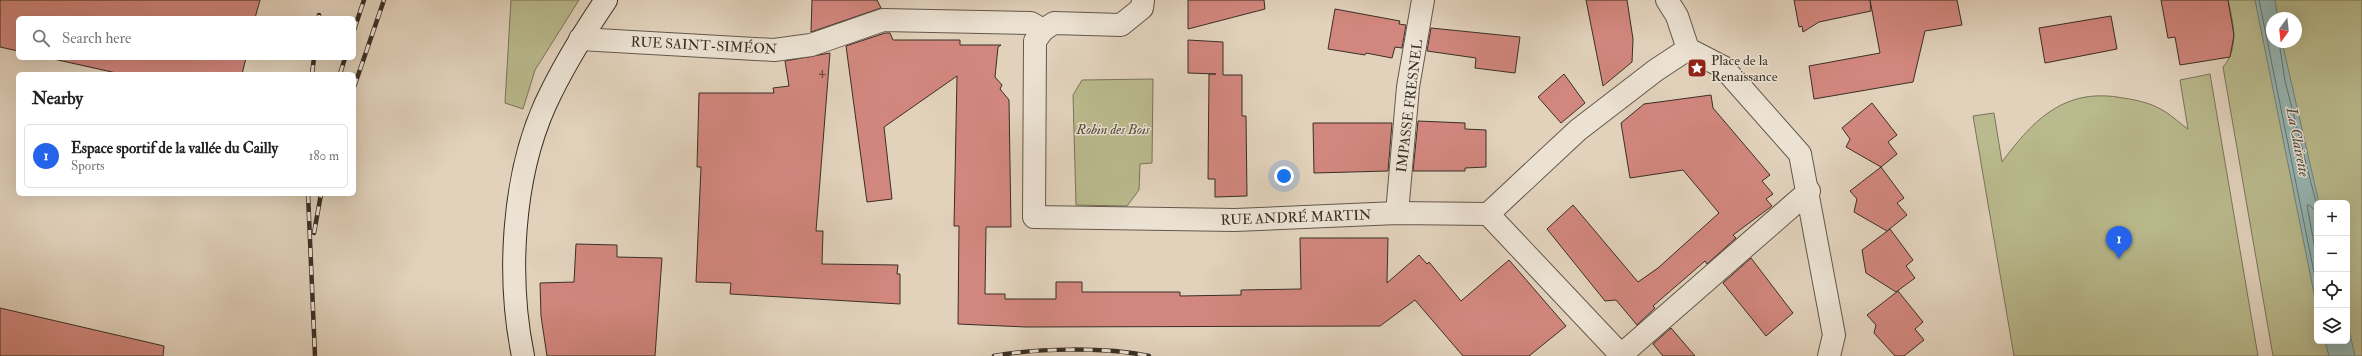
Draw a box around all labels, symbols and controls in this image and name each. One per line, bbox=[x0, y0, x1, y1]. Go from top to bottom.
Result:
north arrow bbox=[2266, 12, 2302, 48]
search box bbox=[16, 16, 356, 60]
icon: search bbox=[30, 27, 52, 49]
text: Search here bbox=[62, 29, 131, 48]
street label: RUE SAINT-SIMÉON bbox=[630, 33, 778, 58]
street label: IMPASSE FRESNEL bbox=[1393, 39, 1426, 174]
place label: Place de la Renaissance bbox=[1711, 52, 1778, 85]
place icon: Place de la Renaissance bbox=[1686, 57, 1708, 79]
house number: 4 bbox=[819, 64, 826, 79]
text: Nearby bbox=[32, 88, 83, 109]
water label: La Clairette bbox=[2281, 105, 2314, 179]
park label: Robin des Bois bbox=[1075, 121, 1151, 138]
text: Espace sportif de la vallée du Cailly bbox=[71, 139, 278, 158]
text: 1 bbox=[44, 148, 48, 164]
text: 180 m bbox=[309, 148, 339, 164]
text: Sports bbox=[71, 158, 105, 174]
your location bbox=[1274, 166, 1294, 186]
map controls bbox=[2314, 200, 2350, 344]
button: + bbox=[2314, 200, 2350, 236]
street label: RUE ANDRÉ MARTIN bbox=[1220, 206, 1372, 229]
pin: 1 bbox=[2106, 226, 2132, 259]
button: − bbox=[2314, 236, 2350, 272]
button: locate bbox=[2314, 272, 2350, 308]
button: layers bbox=[2314, 308, 2350, 344]

